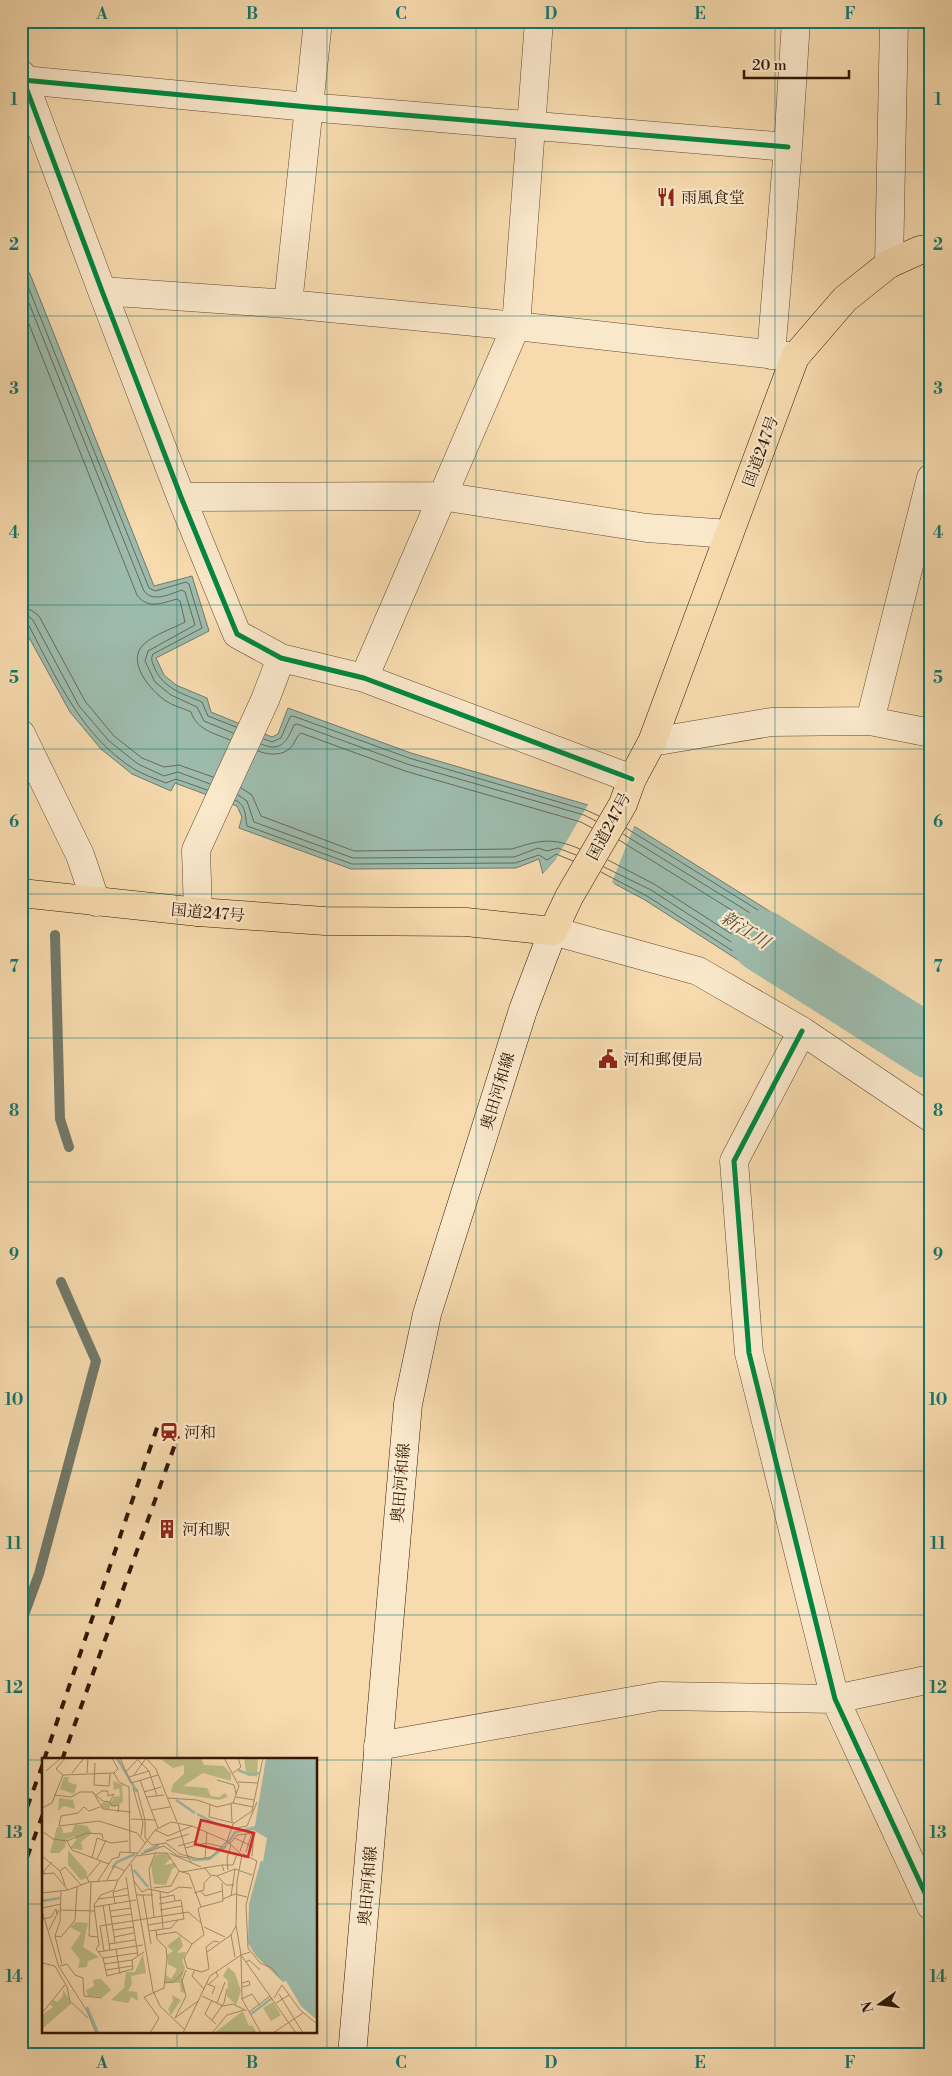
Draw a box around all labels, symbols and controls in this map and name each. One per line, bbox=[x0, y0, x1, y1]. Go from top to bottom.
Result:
text: A bbox=[95, 4, 108, 24]
text: B bbox=[246, 4, 258, 24]
text: C bbox=[395, 4, 407, 24]
text: D bbox=[545, 4, 558, 24]
text: E bbox=[694, 4, 706, 24]
text: F bbox=[844, 4, 856, 24]
scale bar bbox=[744, 48, 850, 80]
text: 20 m bbox=[752, 56, 787, 75]
text: 1 bbox=[10, 90, 18, 110]
text: 1 bbox=[934, 90, 942, 110]
restaurant icon: 雨風食堂 bbox=[655, 186, 677, 208]
place label: 雨風食堂 bbox=[681, 188, 745, 208]
text: 2 bbox=[9, 235, 19, 255]
text: 2 bbox=[933, 235, 943, 255]
text: 3 bbox=[9, 379, 19, 399]
text: 3 bbox=[933, 379, 943, 399]
street label: 国道247号 bbox=[739, 413, 783, 490]
text: 4 bbox=[9, 523, 20, 543]
text: 4 bbox=[933, 523, 944, 543]
text: 5 bbox=[9, 668, 19, 688]
text: 5 bbox=[933, 668, 943, 688]
street label: 国道247号 bbox=[583, 789, 635, 864]
text: 6 bbox=[9, 812, 19, 832]
text: 6 bbox=[933, 812, 943, 832]
street label: 国道247号 bbox=[170, 900, 246, 926]
water label: 新江川 bbox=[716, 906, 775, 956]
text: 7 bbox=[9, 957, 19, 977]
text: 7 bbox=[933, 957, 943, 977]
public building icon: 河和郵便局 bbox=[597, 1048, 619, 1070]
street label: 奥田河和線 bbox=[477, 1050, 519, 1132]
place label: 河和郵便局 bbox=[623, 1050, 703, 1070]
text: 8 bbox=[9, 1101, 19, 1121]
text: 8 bbox=[933, 1101, 943, 1121]
text: 9 bbox=[9, 1245, 19, 1265]
text: 9 bbox=[933, 1245, 943, 1265]
text: 10 bbox=[5, 1390, 23, 1410]
text: 10 bbox=[929, 1390, 947, 1410]
station icon: 河和 bbox=[158, 1421, 180, 1443]
place label: 河和 bbox=[184, 1423, 216, 1443]
street label: 奥田河和線 bbox=[388, 1442, 414, 1524]
building icon: 河和駅 bbox=[156, 1518, 178, 1540]
place label: 河和駅 bbox=[182, 1520, 230, 1540]
text: 11 bbox=[6, 1534, 22, 1554]
text: 11 bbox=[930, 1534, 946, 1554]
text: 12 bbox=[5, 1678, 23, 1698]
text: 12 bbox=[929, 1678, 947, 1698]
inset map bbox=[42, 1758, 318, 2034]
text: 13 bbox=[5, 1823, 23, 1843]
text: 13 bbox=[929, 1823, 947, 1843]
street label: 奥田河和線 bbox=[355, 1845, 381, 1927]
text: 14 bbox=[5, 1967, 23, 1987]
text: 14 bbox=[929, 1967, 947, 1987]
north arrow bbox=[854, 1978, 904, 2028]
text: N bbox=[858, 1999, 878, 2014]
text: A bbox=[95, 2053, 108, 2073]
text: B bbox=[246, 2053, 258, 2073]
text: C bbox=[395, 2053, 407, 2073]
text: D bbox=[545, 2053, 558, 2073]
text: E bbox=[694, 2053, 706, 2073]
text: F bbox=[844, 2053, 856, 2073]

